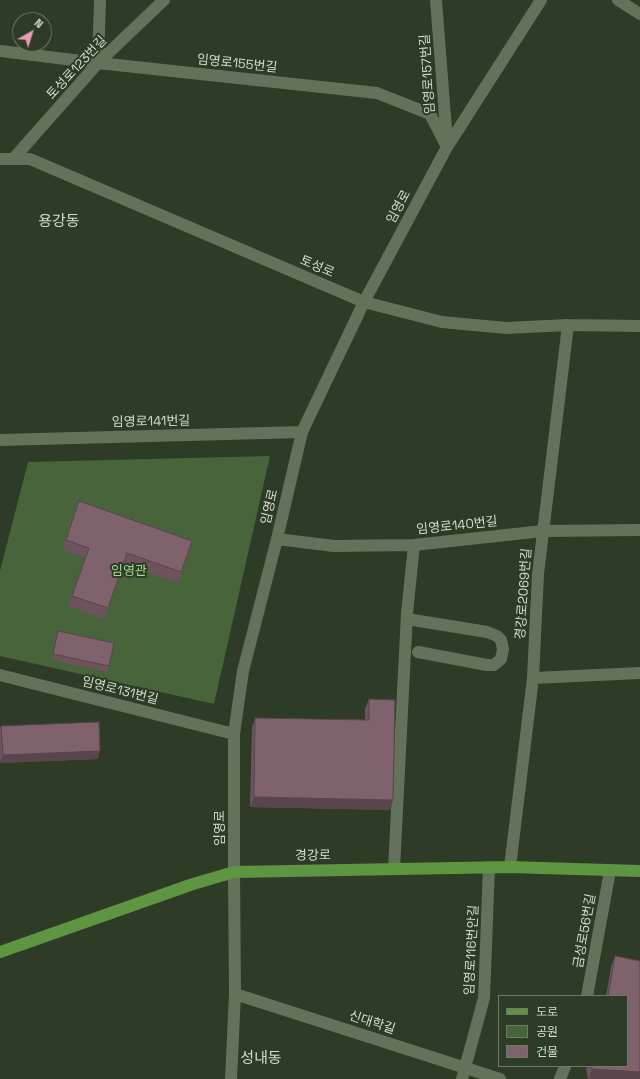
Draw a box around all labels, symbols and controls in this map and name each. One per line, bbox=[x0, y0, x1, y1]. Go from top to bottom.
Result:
north arrow bbox=[12, 12, 52, 52]
text: N bbox=[32, 16, 46, 31]
street label: 토성로123번길 bbox=[44, 33, 110, 103]
street label: 임영로157번길 bbox=[417, 33, 439, 115]
street label: 임영로155번길 bbox=[196, 52, 278, 76]
street label: 임영로 bbox=[384, 187, 414, 227]
district label: 용강동 bbox=[38, 213, 80, 231]
street label: 토성로 bbox=[297, 253, 337, 281]
street label: 임영로141번길 bbox=[112, 414, 190, 430]
street label: 임영로 bbox=[258, 488, 282, 526]
street label: 임영로140번길 bbox=[416, 514, 498, 538]
street label: 경강로2069번길 bbox=[513, 548, 535, 640]
park label: 임영관 bbox=[111, 563, 147, 579]
street label: 임영로131번길 bbox=[80, 674, 160, 708]
street label: 임영로 bbox=[212, 810, 228, 846]
street label: 경강로 bbox=[295, 848, 331, 864]
street label: 금성로56번길 bbox=[571, 892, 599, 970]
street label: 임영로116번안길 bbox=[462, 904, 482, 996]
legend bbox=[498, 995, 628, 1067]
text: 도로 bbox=[536, 1004, 558, 1020]
street label: 신대학길 bbox=[347, 1008, 397, 1038]
text: 공원 bbox=[536, 1024, 558, 1040]
text: 건물 bbox=[536, 1044, 558, 1060]
district label: 성내동 bbox=[240, 1050, 282, 1068]

